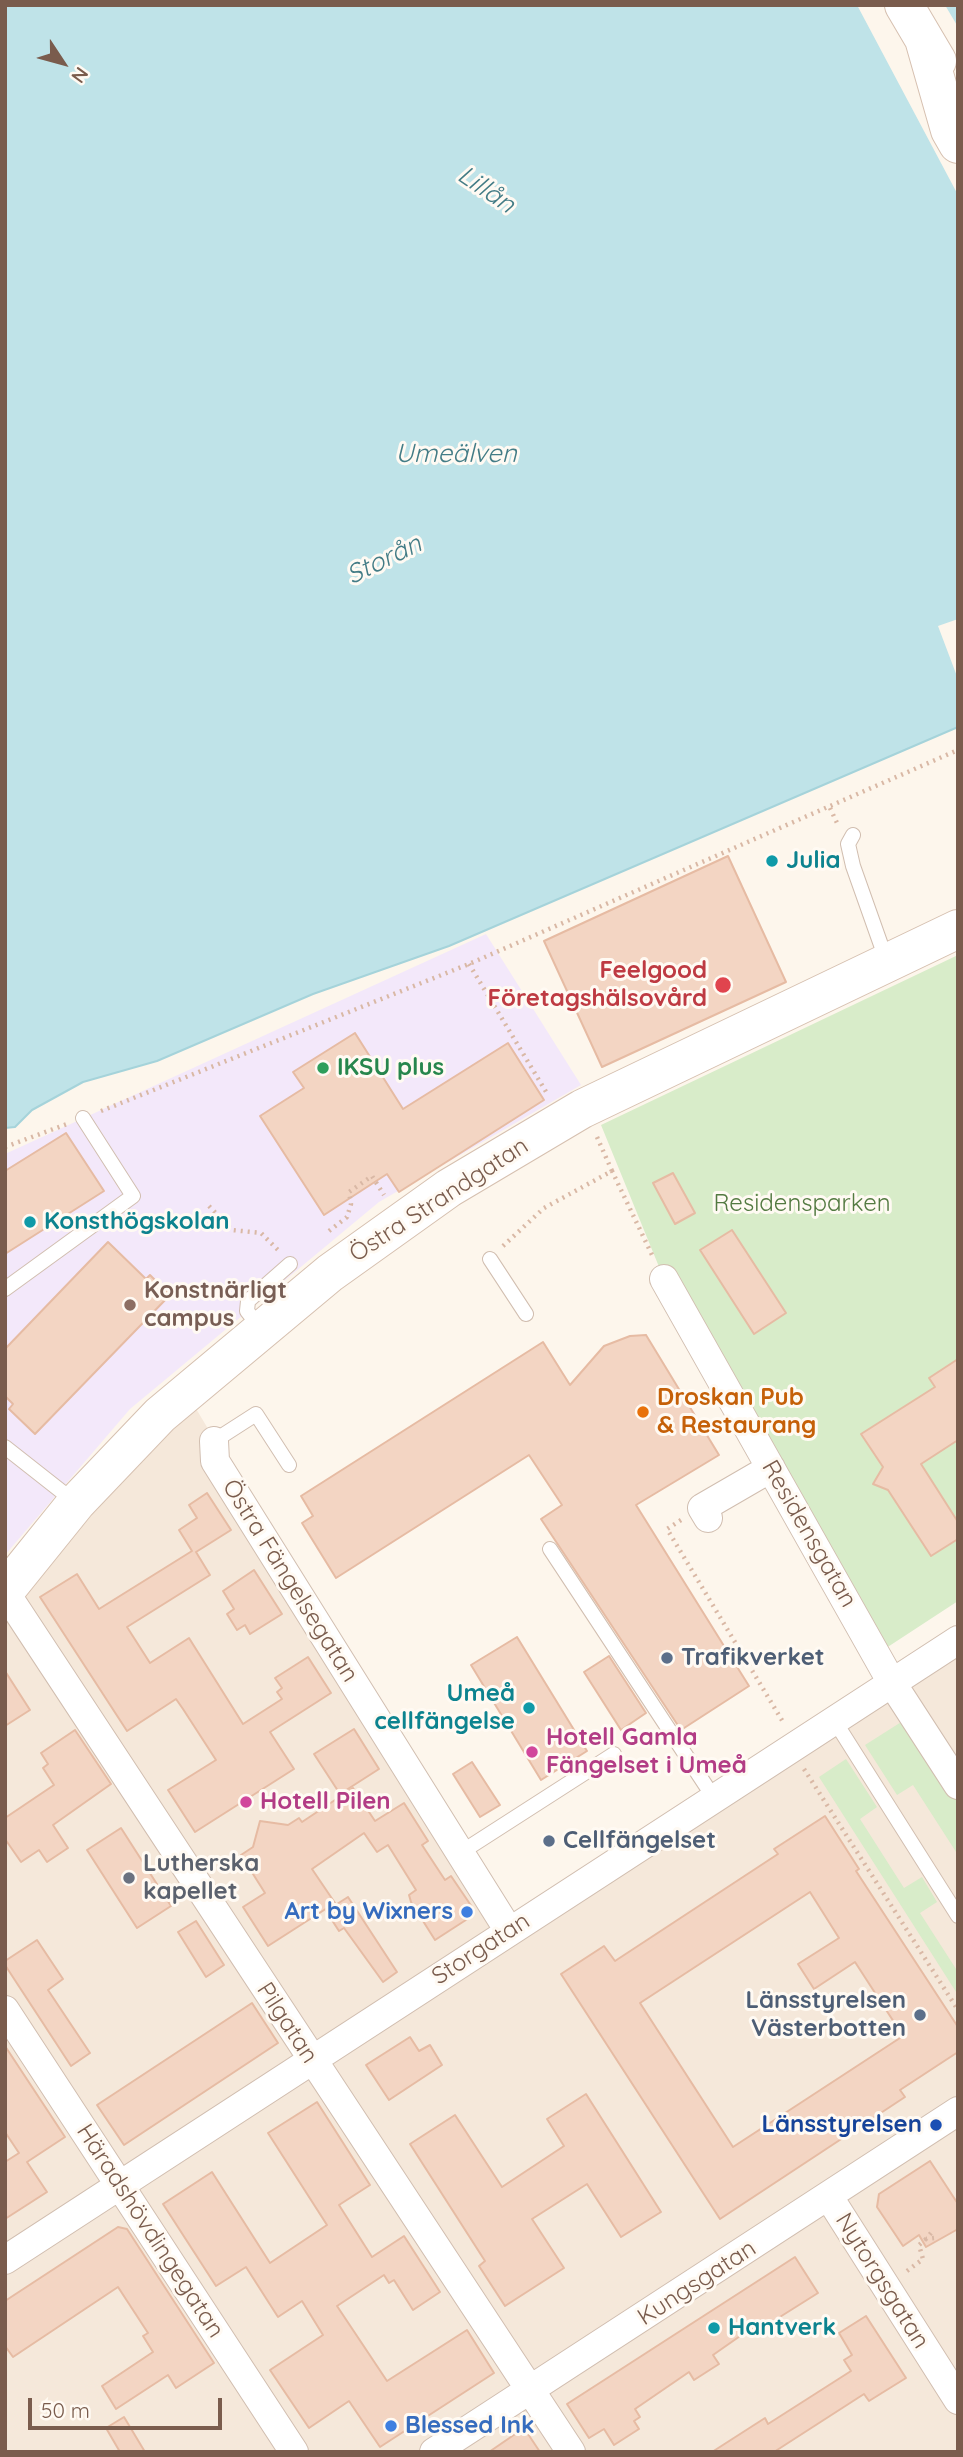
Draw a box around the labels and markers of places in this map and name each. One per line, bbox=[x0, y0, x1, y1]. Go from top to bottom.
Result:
place label: Julia bbox=[786, 847, 841, 875]
marker: Julia bbox=[764, 853, 780, 869]
place label: Feelgood Företagshälsovård bbox=[487, 957, 707, 1013]
marker: Feelgood Företagshälsovård bbox=[713, 975, 733, 995]
place label: IKSU plus bbox=[337, 1054, 444, 1082]
marker: IKSU plus bbox=[315, 1060, 331, 1076]
place label: Konsthögskolan bbox=[44, 1208, 230, 1236]
marker: Konsthögskolan bbox=[22, 1214, 38, 1230]
place label: Konstnärligt campus bbox=[144, 1277, 287, 1333]
marker: Konstnärligt campus bbox=[122, 1297, 138, 1313]
place label: Droskan Pub & Restaurang bbox=[657, 1384, 816, 1440]
marker: Droskan Pub & Restaurang bbox=[635, 1404, 651, 1420]
place label: Trafikverket bbox=[681, 1644, 825, 1672]
marker: Trafikverket bbox=[659, 1650, 675, 1666]
place label: Umeå cellfängelse bbox=[374, 1680, 515, 1736]
marker: Umeå cellfängelse bbox=[521, 1700, 537, 1716]
place label: Hotell Gamla Fängelset i Umeå bbox=[546, 1724, 747, 1780]
marker: Hotell Gamla Fängelset i Umeå bbox=[524, 1744, 540, 1760]
place label: Hotell Pilen bbox=[260, 1788, 391, 1816]
marker: Hotell Pilen bbox=[238, 1794, 254, 1810]
place label: Cellfängelset bbox=[563, 1827, 716, 1855]
marker: Cellfängelset bbox=[541, 1833, 557, 1849]
place label: Lutherska kapellet bbox=[143, 1850, 259, 1906]
marker: Lutherska kapellet bbox=[121, 1870, 137, 1886]
place label: Art by Wixners bbox=[284, 1898, 453, 1926]
marker: Art by Wixners bbox=[459, 1904, 475, 1920]
place label: Länsstyrelsen Västerbotten bbox=[746, 1987, 906, 2043]
marker: Länsstyrelsen Västerbotten bbox=[912, 2007, 928, 2023]
place label: Länsstyrelsen bbox=[762, 2111, 922, 2139]
marker: Länsstyrelsen bbox=[928, 2117, 944, 2133]
place label: Hantverk bbox=[728, 2314, 836, 2342]
marker: Hantverk bbox=[706, 2320, 722, 2336]
place label: Blessed Ink bbox=[405, 2412, 535, 2440]
marker: Blessed Ink bbox=[383, 2418, 399, 2434]

